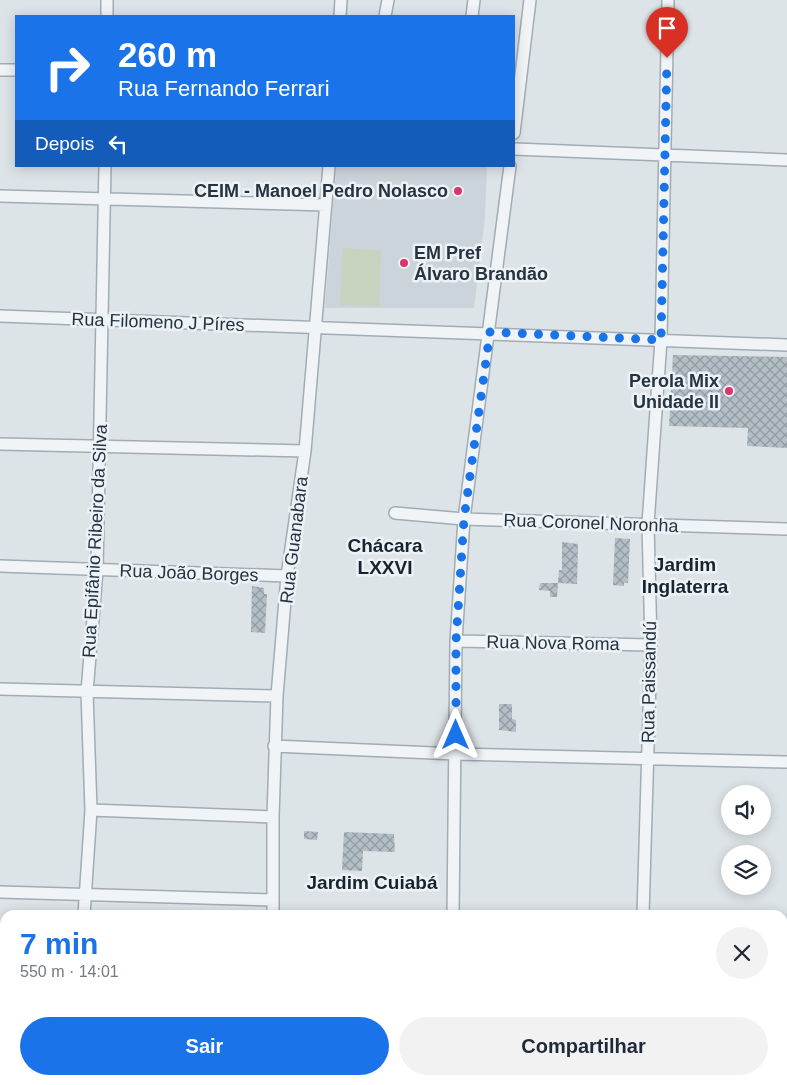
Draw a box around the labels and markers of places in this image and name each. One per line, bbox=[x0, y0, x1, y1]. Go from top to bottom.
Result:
pin bbox=[646, 7, 688, 58]
place label: CEIM - Manoel Pedro Nolasco bbox=[194, 181, 448, 201]
marker: CEIM - Manoel Pedro Nolasco bbox=[452, 185, 464, 197]
place label: EM Pref Álvaro Brandão bbox=[414, 243, 548, 284]
marker: EM Pref Álvaro Brandão bbox=[398, 257, 410, 269]
place label: Perola Mix Unidade II bbox=[629, 371, 719, 412]
marker: Perola Mix Unidade II bbox=[723, 385, 735, 397]

